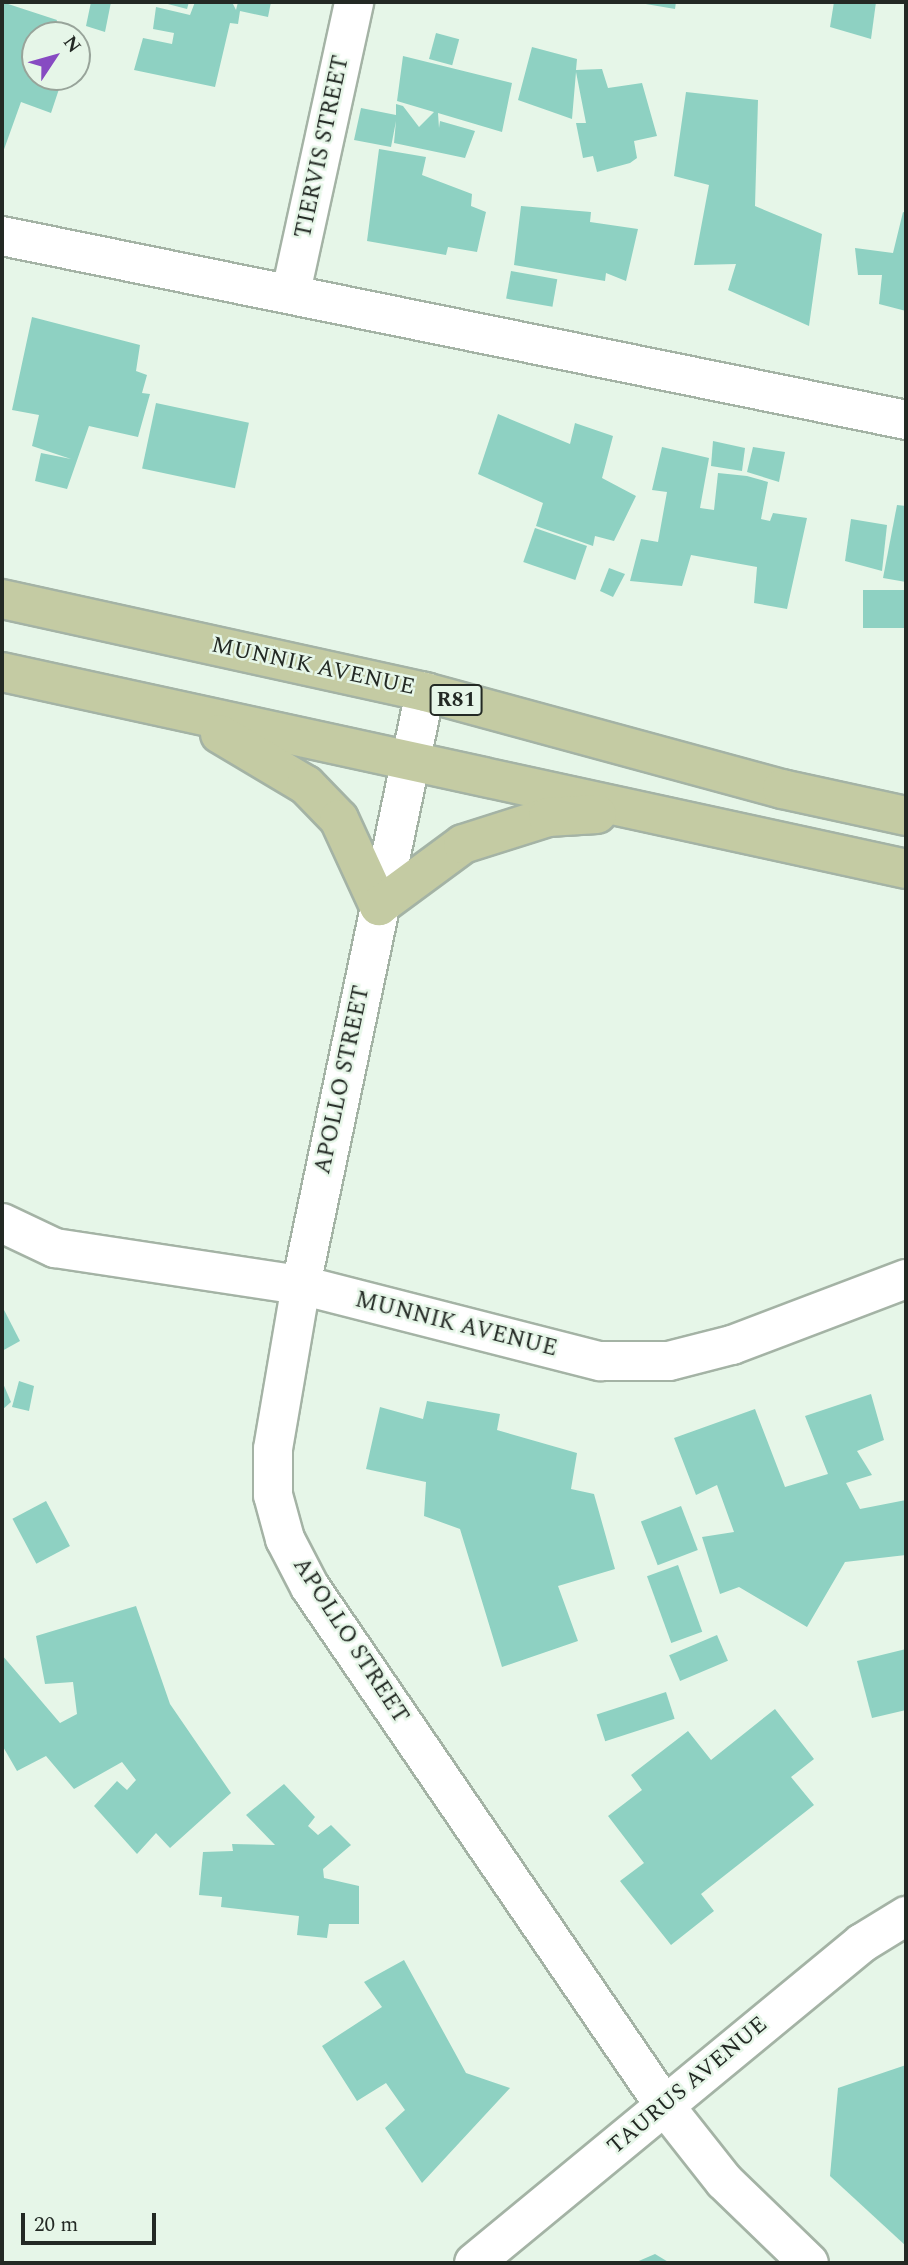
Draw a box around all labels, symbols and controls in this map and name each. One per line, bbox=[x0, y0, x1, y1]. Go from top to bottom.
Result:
north arrow bbox=[21, 21, 91, 91]
text: N bbox=[55, 30, 88, 59]
street label: TIERVIS STREET bbox=[290, 53, 356, 241]
street label: MUNNIK AVENUE bbox=[209, 632, 417, 702]
road number: R81 bbox=[428, 682, 484, 718]
street label: APOLLO STREET bbox=[310, 983, 376, 1177]
street label: MUNNIK AVENUE bbox=[352, 1287, 560, 1363]
street label: APOLLO STREET bbox=[286, 1553, 414, 1729]
street label: TAURUS AVENUE bbox=[603, 2011, 773, 2161]
scale bar bbox=[24, 2198, 159, 2242]
text: 20 m bbox=[34, 2209, 78, 2241]

